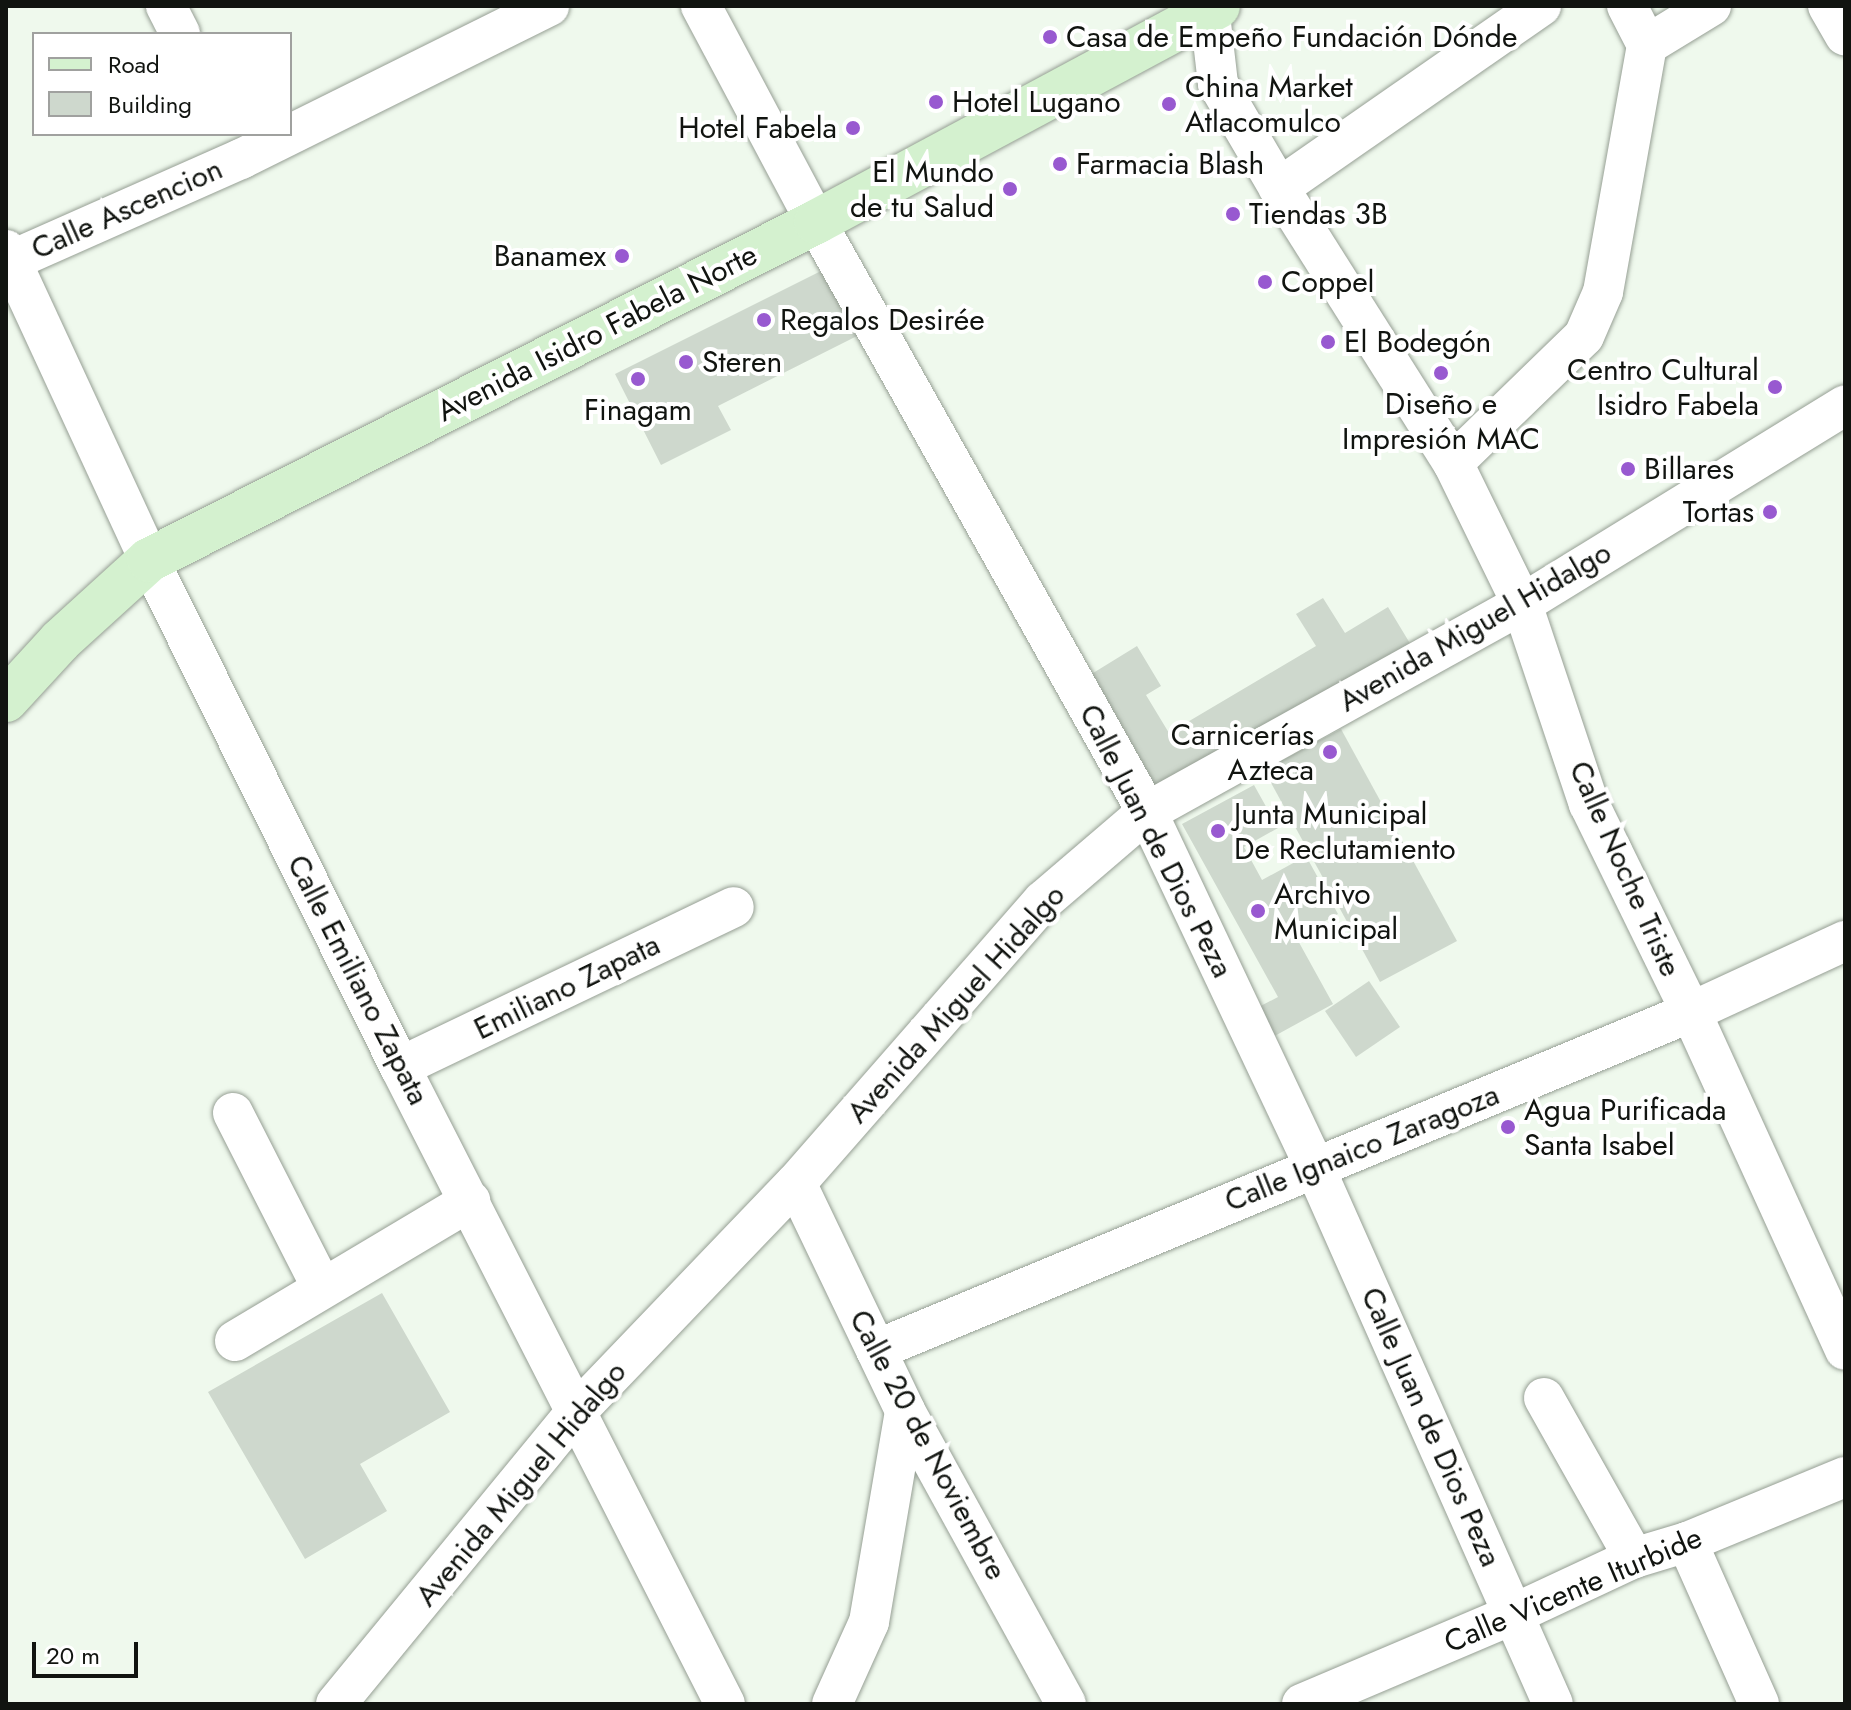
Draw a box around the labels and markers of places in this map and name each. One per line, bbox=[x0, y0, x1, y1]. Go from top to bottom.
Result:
place label: Casa de Empeño Fundación Dónde bbox=[1066, 19, 1517, 55]
marker: Casa de Empeño Fundación Dónde bbox=[1041, 28, 1059, 46]
place label: China Market Atlacomulco bbox=[1185, 69, 1353, 140]
place label: Hotel Lugano bbox=[952, 84, 1121, 120]
marker: Hotel Lugano bbox=[927, 93, 945, 111]
marker: China Market Atlacomulco bbox=[1160, 95, 1178, 113]
place label: Hotel Fabela bbox=[678, 110, 837, 146]
marker: Hotel Fabela bbox=[844, 119, 862, 137]
place label: Farmacia Blash bbox=[1076, 146, 1264, 182]
place label: El Mundo de tu Salud bbox=[850, 154, 994, 224]
marker: Farmacia Blash bbox=[1051, 155, 1069, 173]
marker: El Mundo de tu Salud bbox=[1001, 180, 1019, 198]
place label: Tiendas 3B bbox=[1249, 196, 1388, 232]
marker: Tiendas 3B bbox=[1224, 205, 1242, 223]
place label: Banamex bbox=[494, 238, 606, 274]
marker: Banamex bbox=[613, 247, 631, 265]
place label: Coppel bbox=[1281, 264, 1374, 300]
marker: Coppel bbox=[1256, 273, 1274, 291]
place label: Regalos Desirée bbox=[780, 302, 985, 338]
marker: Regalos Desirée bbox=[755, 311, 773, 329]
place label: El Bodegón bbox=[1344, 324, 1491, 360]
marker: El Bodegón bbox=[1319, 333, 1337, 351]
place label: Steren bbox=[702, 344, 782, 380]
place label: Centro Cultural Isidro Fabela bbox=[1567, 352, 1759, 422]
marker: Steren bbox=[677, 353, 695, 371]
marker: Diseño e Impresión MAC bbox=[1432, 364, 1450, 382]
marker: Finagam bbox=[629, 370, 647, 388]
marker: Centro Cultural Isidro Fabela bbox=[1766, 378, 1784, 396]
place label: Diseño e Impresión MAC bbox=[1342, 386, 1540, 456]
place label: Finagam bbox=[584, 392, 692, 428]
place label: Billares bbox=[1644, 451, 1734, 487]
marker: Billares bbox=[1619, 460, 1637, 478]
place label: Tortas bbox=[1683, 494, 1754, 530]
marker: Tortas bbox=[1761, 503, 1779, 521]
place label: Carnicerías Azteca bbox=[1171, 717, 1314, 788]
marker: Carnicerías Azteca bbox=[1321, 743, 1339, 761]
place label: Junta Municipal De Reclutamiento bbox=[1234, 796, 1456, 866]
marker: Junta Municipal De Reclutamiento bbox=[1209, 822, 1227, 840]
place label: Archivo Municipal bbox=[1274, 876, 1398, 946]
marker: Archivo Municipal bbox=[1249, 902, 1267, 920]
place label: Agua Purificada Santa Isabel bbox=[1524, 1092, 1726, 1162]
marker: Agua Purificada Santa Isabel bbox=[1499, 1118, 1517, 1136]

